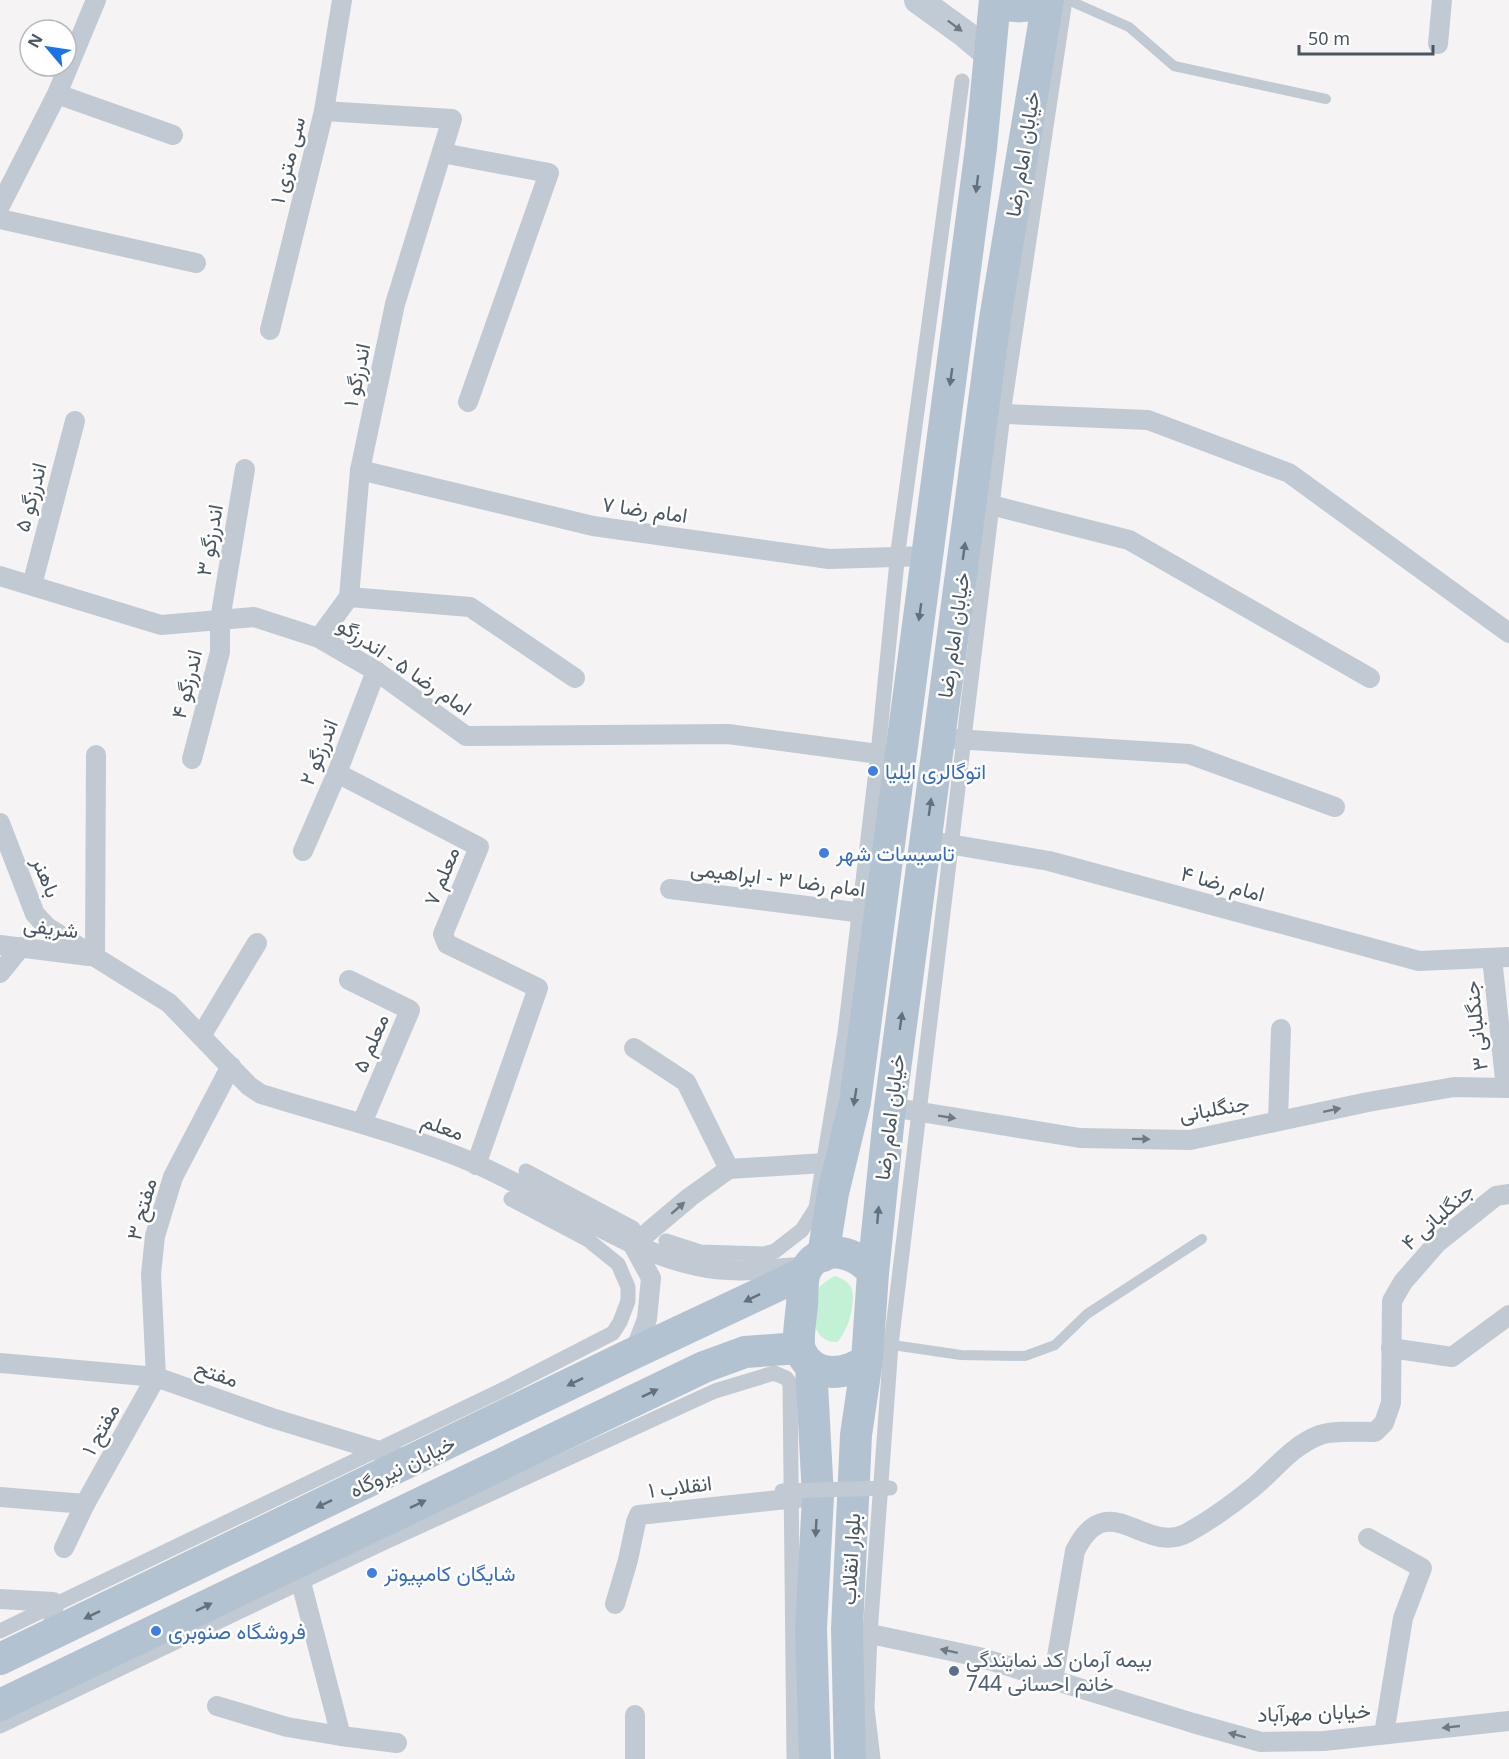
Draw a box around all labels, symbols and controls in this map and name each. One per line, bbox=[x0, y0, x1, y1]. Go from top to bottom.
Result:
north arrow bbox=[18, 18, 78, 78]
scale bar bbox=[1299, 18, 1432, 56]
one-way arrow bbox=[947, 20, 963, 33]
text: 50 m bbox=[1308, 26, 1350, 50]
text: N bbox=[22, 30, 48, 52]
street label: خیابان امام رضا bbox=[998, 89, 1047, 219]
street label: سی متری ۱ bbox=[263, 114, 311, 206]
one-way arrow bbox=[972, 174, 981, 193]
street label: اندرزگو ۱ bbox=[336, 341, 376, 409]
one-way arrow bbox=[947, 368, 956, 387]
street label: اندرزگو ۵ bbox=[7, 459, 53, 535]
street label: امام رضا ۷ bbox=[600, 489, 690, 530]
street label: اندرزگو ۳ bbox=[189, 502, 229, 578]
one-way arrow bbox=[959, 542, 968, 561]
street label: خیابان امام رضا bbox=[930, 570, 977, 700]
one-way arrow bbox=[915, 602, 925, 621]
street label: امام رضا ۵ - اندرزگو bbox=[332, 611, 478, 722]
street label: اندرزگو ۴ bbox=[164, 647, 208, 721]
street label: اندرزگو ۲ bbox=[292, 715, 344, 789]
place label: اتوگالری ایلیا bbox=[885, 757, 986, 785]
marker: اتوگالری ایلیا bbox=[866, 764, 880, 778]
one-way arrow bbox=[925, 797, 934, 816]
place label: تاسیسات شهر bbox=[835, 839, 955, 867]
street label: معلم ۷ bbox=[417, 842, 466, 910]
marker: تاسیسات شهر bbox=[817, 846, 831, 860]
street label: باهنر bbox=[26, 852, 68, 901]
street label: امام رضا ۳ - ابراهیمی bbox=[689, 853, 867, 904]
street label: امام رضا ۴ bbox=[1178, 858, 1268, 909]
street label: شریفی bbox=[22, 910, 80, 944]
street label: جنگلبانی ۳ bbox=[1456, 980, 1494, 1072]
street label: معلم ۵ bbox=[345, 1009, 396, 1077]
one-way arrow bbox=[897, 1012, 906, 1031]
street label: خیابان امام رضا bbox=[867, 1052, 912, 1182]
one-way arrow bbox=[851, 1087, 860, 1106]
street label: جنگلبانی bbox=[1177, 1088, 1251, 1128]
one-way arrow bbox=[1323, 1104, 1342, 1114]
street label: معلم bbox=[418, 1105, 468, 1147]
one-way arrow bbox=[938, 1112, 957, 1121]
one-way arrow bbox=[1131, 1134, 1150, 1144]
street label: مفتح ۳ bbox=[119, 1175, 164, 1243]
street label: جنگلبانی ۴ bbox=[1395, 1176, 1479, 1256]
one-way arrow bbox=[670, 1202, 685, 1215]
one-way arrow bbox=[873, 1205, 883, 1224]
one-way arrow bbox=[743, 1294, 760, 1303]
street label: مفتح bbox=[191, 1353, 242, 1394]
one-way arrow bbox=[567, 1377, 584, 1386]
one-way arrow bbox=[642, 1388, 659, 1397]
street label: مفتح ۱ bbox=[74, 1398, 126, 1460]
street label: خیابان نیروگاه bbox=[344, 1428, 460, 1504]
street label: انقلاب ۱ bbox=[647, 1468, 713, 1504]
one-way arrow bbox=[316, 1499, 333, 1508]
one-way arrow bbox=[409, 1500, 426, 1509]
street label: بلوار انقلاب bbox=[834, 1512, 866, 1606]
one-way arrow bbox=[812, 1518, 821, 1537]
place label: شایگان کامپیوتر bbox=[383, 1559, 516, 1588]
marker: شایگان کامپیوتر bbox=[365, 1566, 379, 1580]
one-way arrow bbox=[196, 1602, 213, 1612]
one-way arrow bbox=[83, 1611, 100, 1620]
place label: فروشگاه صنوبری bbox=[168, 1617, 306, 1645]
marker: فروشگاه صنوبری bbox=[149, 1624, 163, 1638]
one-way arrow bbox=[940, 1645, 958, 1655]
place label: بیمه آرمان کد نمایندگی 744 خانم احسانی bbox=[966, 1645, 1152, 1698]
marker: بیمه آرمان کد نمایندگی 744 خانم احسانی bbox=[947, 1664, 961, 1678]
street label: خیابان مهرآباد bbox=[1257, 1696, 1371, 1728]
one-way arrow bbox=[1441, 1722, 1460, 1731]
one-way arrow bbox=[1227, 1730, 1246, 1740]

